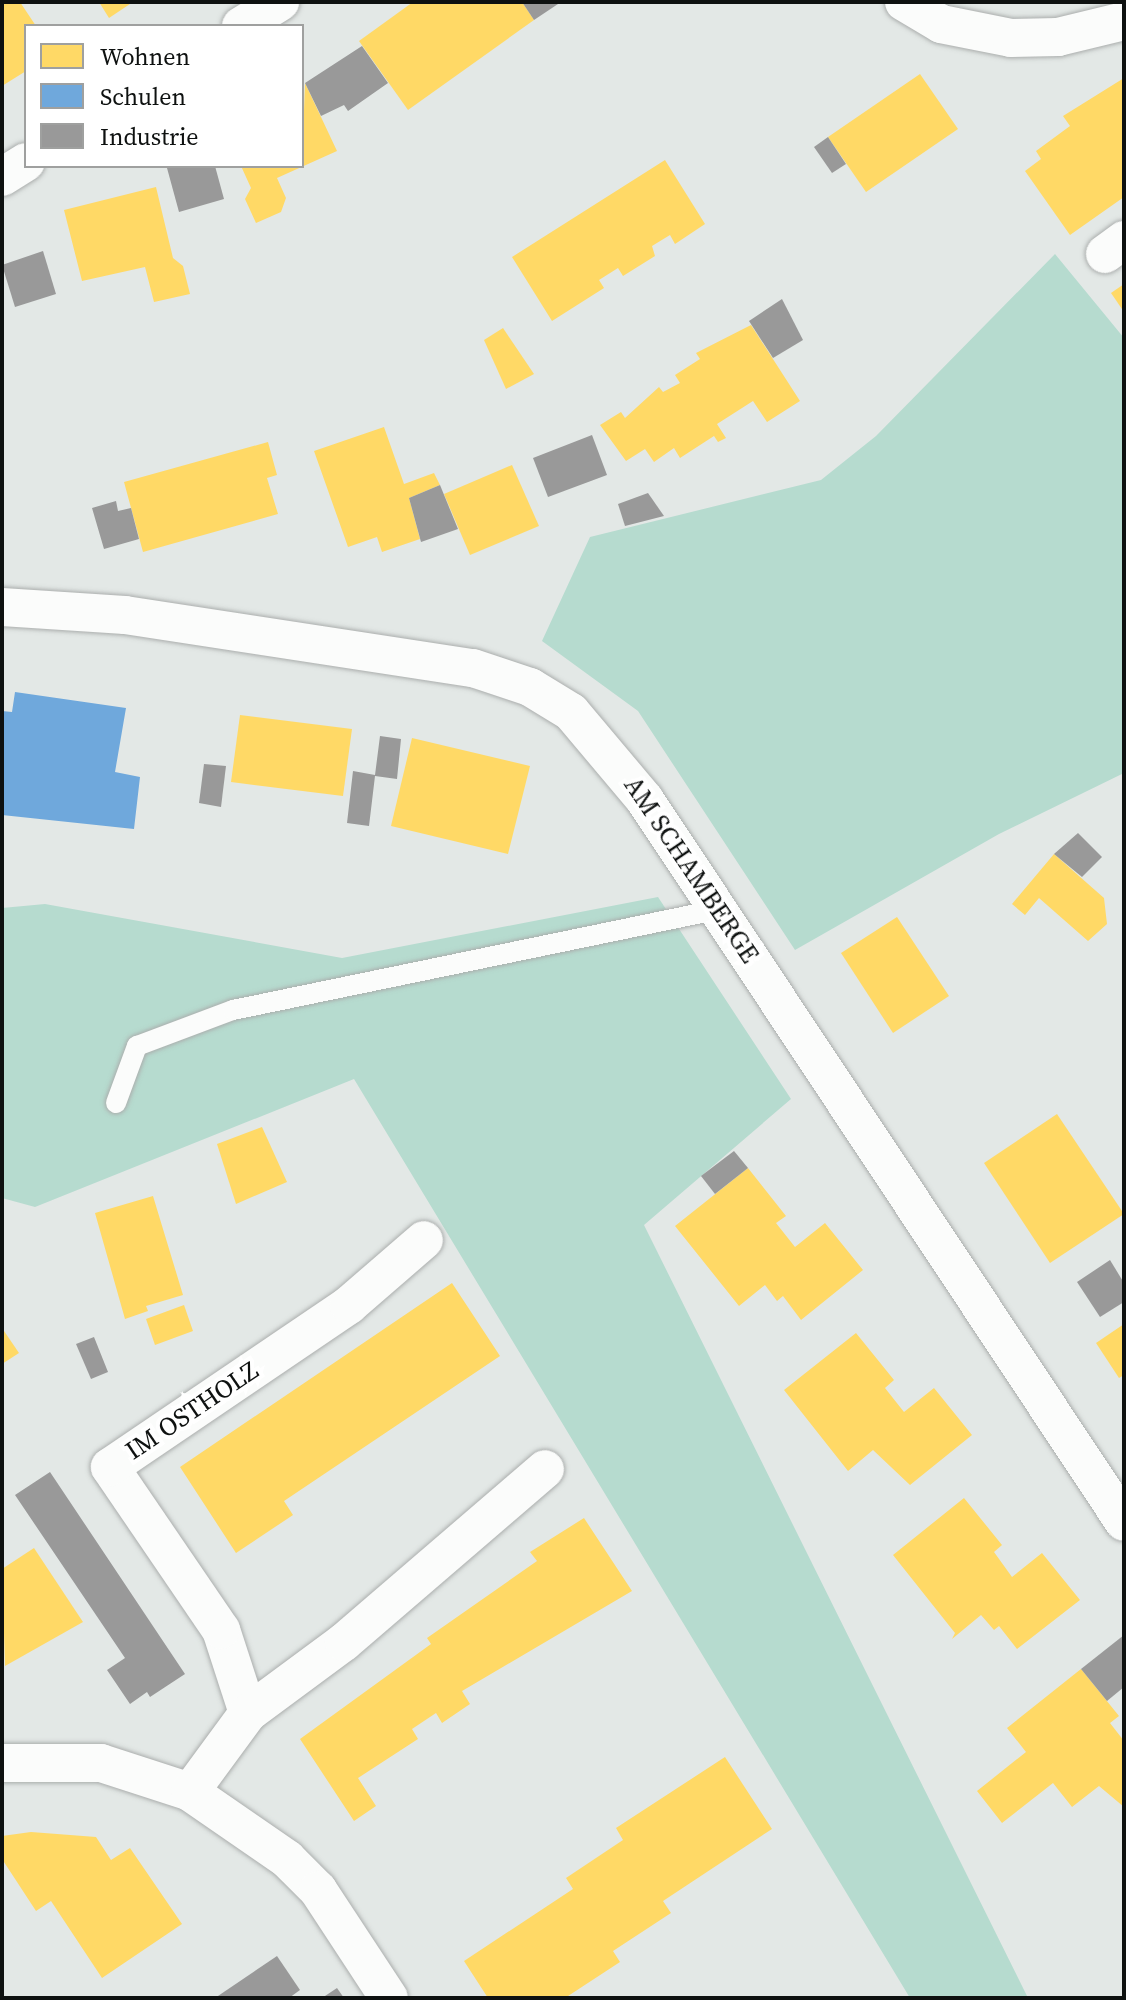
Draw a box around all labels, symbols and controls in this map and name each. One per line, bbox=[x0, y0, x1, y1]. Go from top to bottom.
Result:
legend bbox=[24, 24, 304, 168]
text: Wohnen bbox=[100, 40, 190, 73]
text: Schulen bbox=[100, 80, 186, 113]
text: Industrie bbox=[100, 120, 199, 153]
street label: AM SCHAMBERGE bbox=[617, 771, 765, 969]
street label: IM OSTHOLZ bbox=[120, 1355, 264, 1467]

